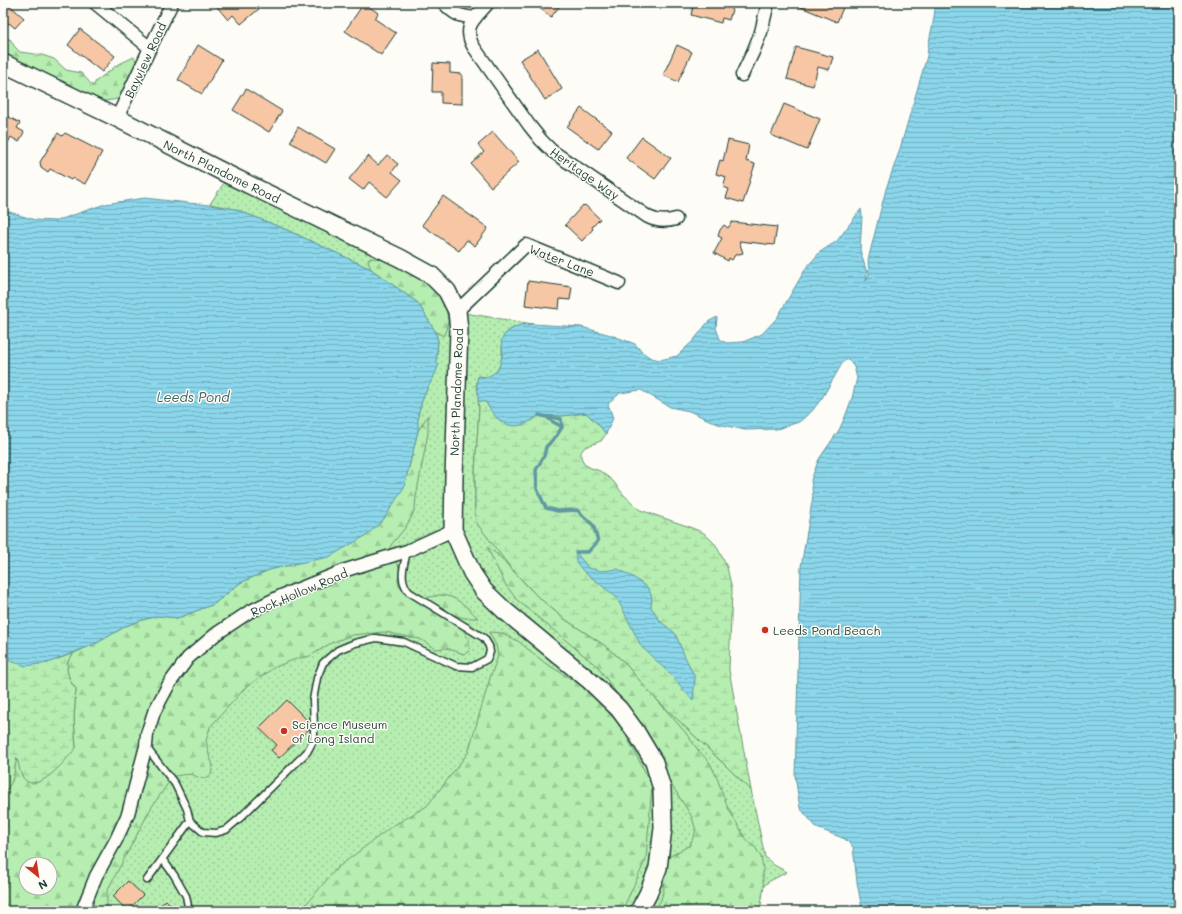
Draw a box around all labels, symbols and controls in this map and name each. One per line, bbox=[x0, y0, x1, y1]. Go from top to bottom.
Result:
street label: Bayview Road bbox=[120, 19, 170, 100]
street label: North Plandome Road bbox=[161, 136, 283, 206]
street label: Heritage Way bbox=[547, 143, 623, 203]
street label: Water Lane bbox=[527, 240, 597, 280]
street label: North Plandome Road bbox=[446, 327, 466, 456]
water label: Leeds Pond bbox=[157, 388, 230, 405]
street label: Rock Hollow Road bbox=[248, 564, 350, 620]
place label: Leeds Pond Beach bbox=[773, 622, 880, 638]
marker: Leeds Pond Beach bbox=[760, 625, 770, 635]
place label: Science Museum of Long Island bbox=[292, 716, 387, 746]
marker: Science Museum of Long Island bbox=[279, 726, 289, 736]
north arrow bbox=[18, 856, 58, 896]
text: N bbox=[36, 877, 51, 894]

